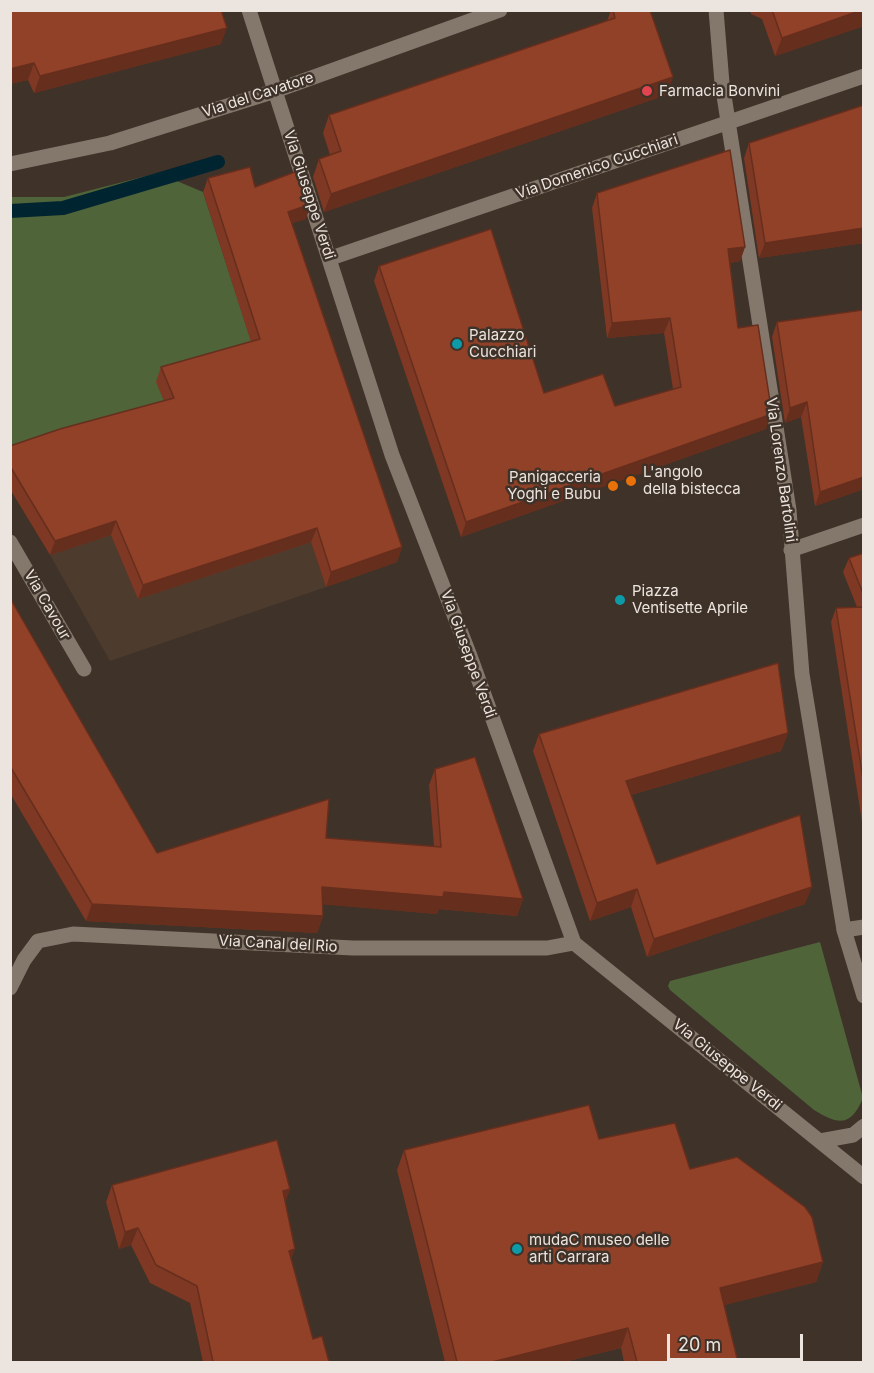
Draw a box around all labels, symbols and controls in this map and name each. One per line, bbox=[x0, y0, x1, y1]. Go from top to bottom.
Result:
street label: Via del Cavatore bbox=[200, 68, 316, 122]
place label: Farmacia Bonvini bbox=[659, 82, 780, 100]
marker: Farmacia Bonvini bbox=[640, 84, 654, 98]
street label: Via Giuseppe Verdi bbox=[280, 128, 338, 262]
street label: Via Domenico Cucchiari bbox=[514, 131, 680, 203]
place label: Palazzo Cucchiari bbox=[469, 326, 536, 361]
marker: Palazzo Cucchiari bbox=[450, 337, 464, 351]
street label: Via Lorenzo Bartolini bbox=[762, 396, 800, 544]
place label: L'angolo della bistecca bbox=[643, 463, 741, 498]
place label: Panigacceria Yoghi e Bubu bbox=[507, 468, 601, 503]
marker: L'angolo della bistecca bbox=[624, 474, 638, 488]
marker: Panigacceria Yoghi e Bubu bbox=[606, 479, 620, 493]
street label: Via Cavour bbox=[20, 567, 74, 643]
place label: Piazza Ventisette Aprile bbox=[632, 582, 748, 617]
street label: Via Giuseppe Verdi bbox=[436, 588, 500, 720]
marker: Piazza Ventisette Aprile bbox=[613, 593, 627, 607]
street label: Via Canal del Rio bbox=[218, 932, 338, 956]
street label: Via Giuseppe Verdi bbox=[669, 1016, 785, 1114]
place label: mudaC museo delle arti Carrara bbox=[529, 1231, 670, 1266]
marker: mudaC museo delle arti Carrara bbox=[510, 1242, 524, 1256]
scale bar bbox=[670, 1322, 806, 1360]
text: 20 m bbox=[678, 1334, 721, 1355]

